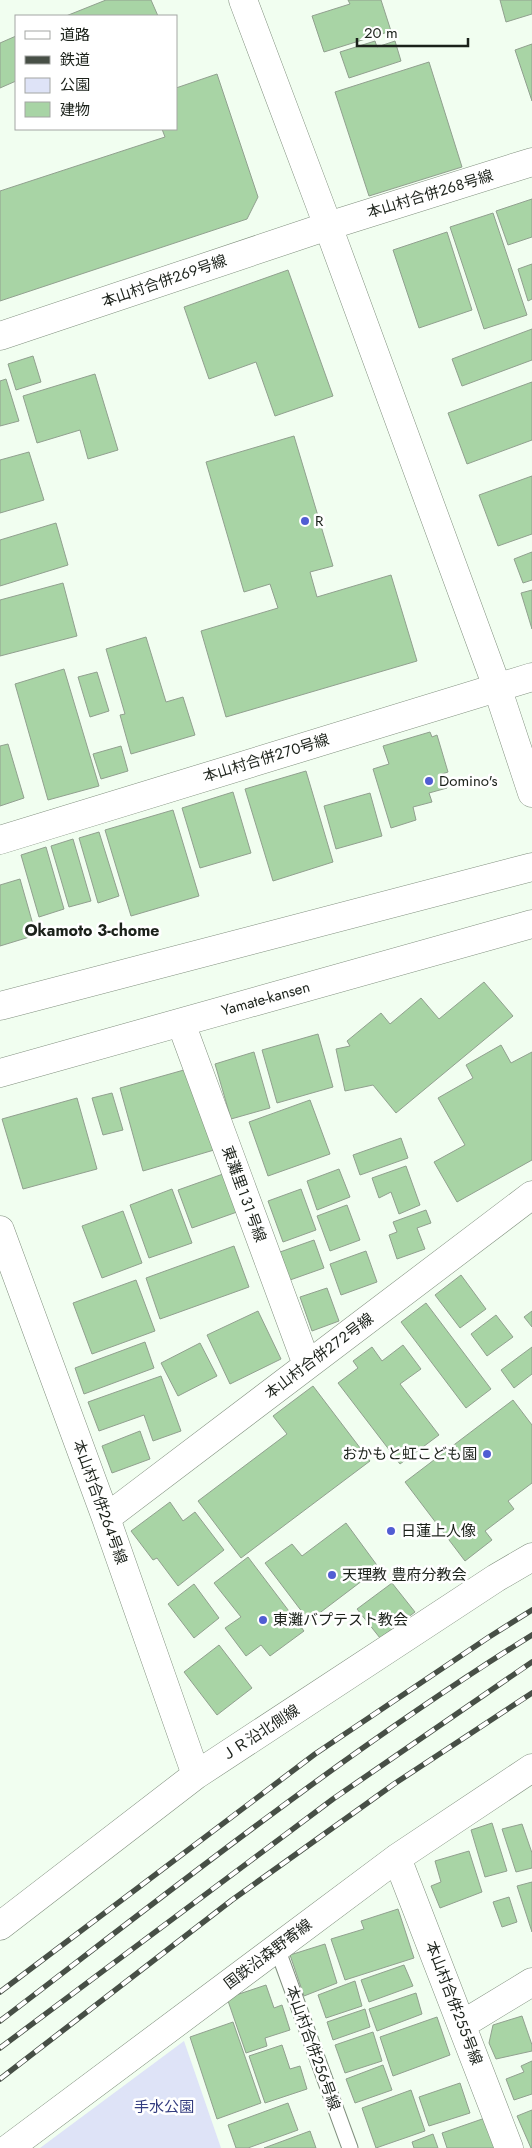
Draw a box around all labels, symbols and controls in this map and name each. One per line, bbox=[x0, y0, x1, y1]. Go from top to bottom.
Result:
legend bbox=[15, 15, 178, 130]
scale bar bbox=[357, 15, 468, 47]
text: 20 m bbox=[364, 22, 398, 44]
text: 道路 bbox=[60, 24, 90, 46]
text: 鉄道 bbox=[60, 49, 90, 71]
text: 公園 bbox=[60, 74, 90, 96]
text: 建物 bbox=[60, 99, 90, 121]
street label: 本山村合併２６８号線 bbox=[364, 164, 496, 224]
street label: 本山村合併２６９号線 bbox=[98, 249, 230, 313]
place label: R bbox=[315, 510, 324, 532]
marker: R bbox=[299, 515, 311, 527]
street label: 本山村合併２７０号線 bbox=[200, 728, 332, 788]
place label: Domino's bbox=[439, 770, 497, 792]
marker: Domino's bbox=[423, 775, 435, 787]
district label: Okamoto 3-chome bbox=[24, 919, 160, 942]
street label: Yamate-kansen bbox=[219, 976, 313, 1021]
street label: 東灘里１３１号線 bbox=[216, 1143, 272, 1245]
street label: 本山村合併２７２号線 bbox=[260, 1308, 378, 1404]
street label: 本山村合併２６４号線 bbox=[67, 1437, 133, 1567]
place label: おかもと虹こども園 bbox=[342, 1443, 477, 1465]
marker: おかもと虹こども園 bbox=[481, 1448, 493, 1460]
place label: 日蓮上人像 bbox=[401, 1520, 476, 1542]
marker: 日蓮上人像 bbox=[385, 1525, 397, 1537]
place label: 天理教 豊府分教会 bbox=[342, 1564, 467, 1586]
marker: 天理教 豊府分教会 bbox=[326, 1569, 338, 1581]
place label: 東灘バプテスト教会 bbox=[273, 1609, 408, 1631]
marker: 東灘バプテスト教会 bbox=[257, 1614, 269, 1626]
street label: ＪＲ沿北側線 bbox=[216, 1699, 304, 1767]
street label: 国鉄沿森野寄線 bbox=[219, 1914, 317, 1994]
street label: 本山村合併２５５号線 bbox=[420, 1938, 488, 2068]
street label: 本山村合併２５６号線 bbox=[280, 1983, 346, 2113]
park label: 手水公園 bbox=[134, 2096, 194, 2118]

